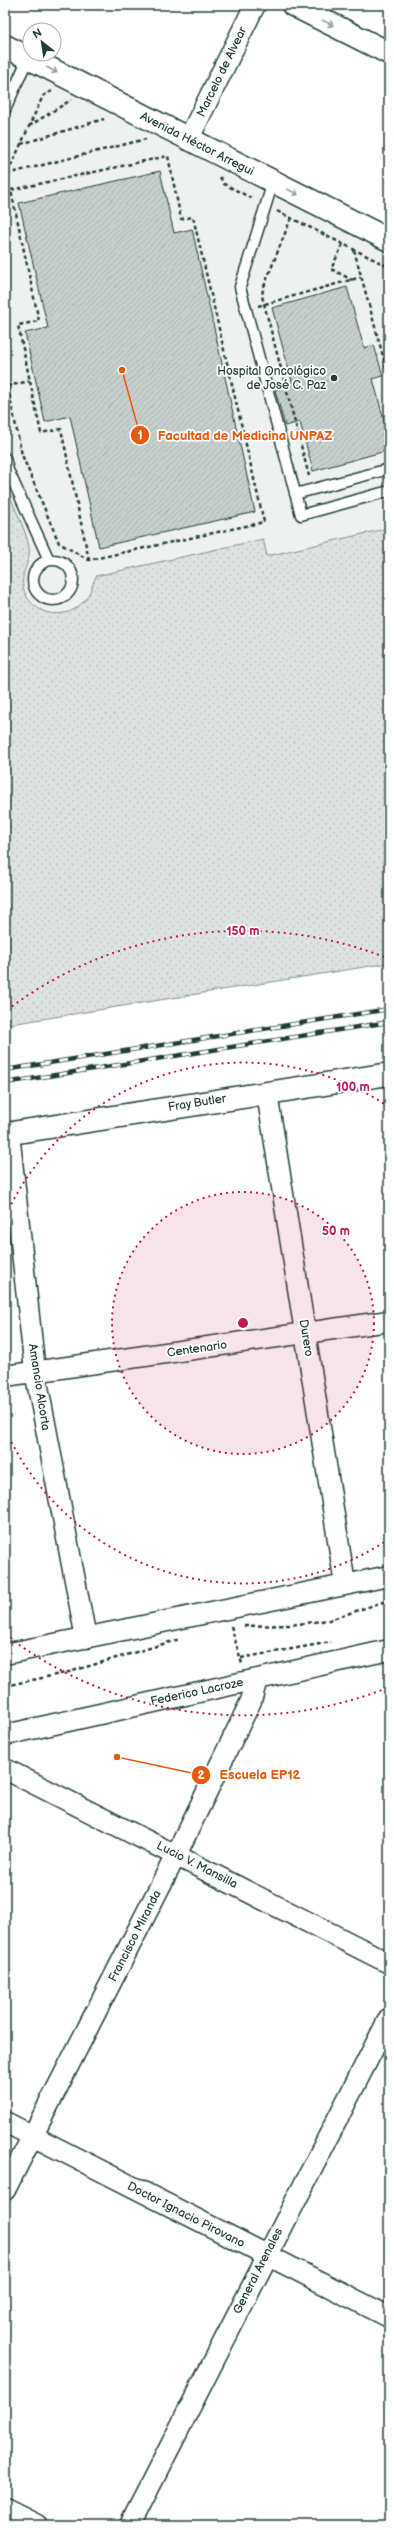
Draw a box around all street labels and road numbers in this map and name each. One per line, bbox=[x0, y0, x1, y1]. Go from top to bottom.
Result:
street label: Marcelo de Alvear bbox=[194, 24, 251, 120]
street label: Avenida Héctor Arregui bbox=[138, 109, 257, 179]
street label: Fray Butler bbox=[167, 1091, 228, 1115]
street label: Durero bbox=[296, 1318, 316, 1358]
street label: Centenario bbox=[166, 1337, 228, 1361]
street label: Amancio Alcorta bbox=[25, 1342, 53, 1432]
street label: Federico Lacroze bbox=[149, 1675, 245, 1709]
street label: Lucio V. Mansilla bbox=[154, 1838, 240, 1892]
street label: Francisco Miranda bbox=[105, 1887, 165, 1984]
street label: Doctor Ignacio Pirovano bbox=[125, 2179, 248, 2251]
street label: General Arenales bbox=[230, 2225, 286, 2317]

